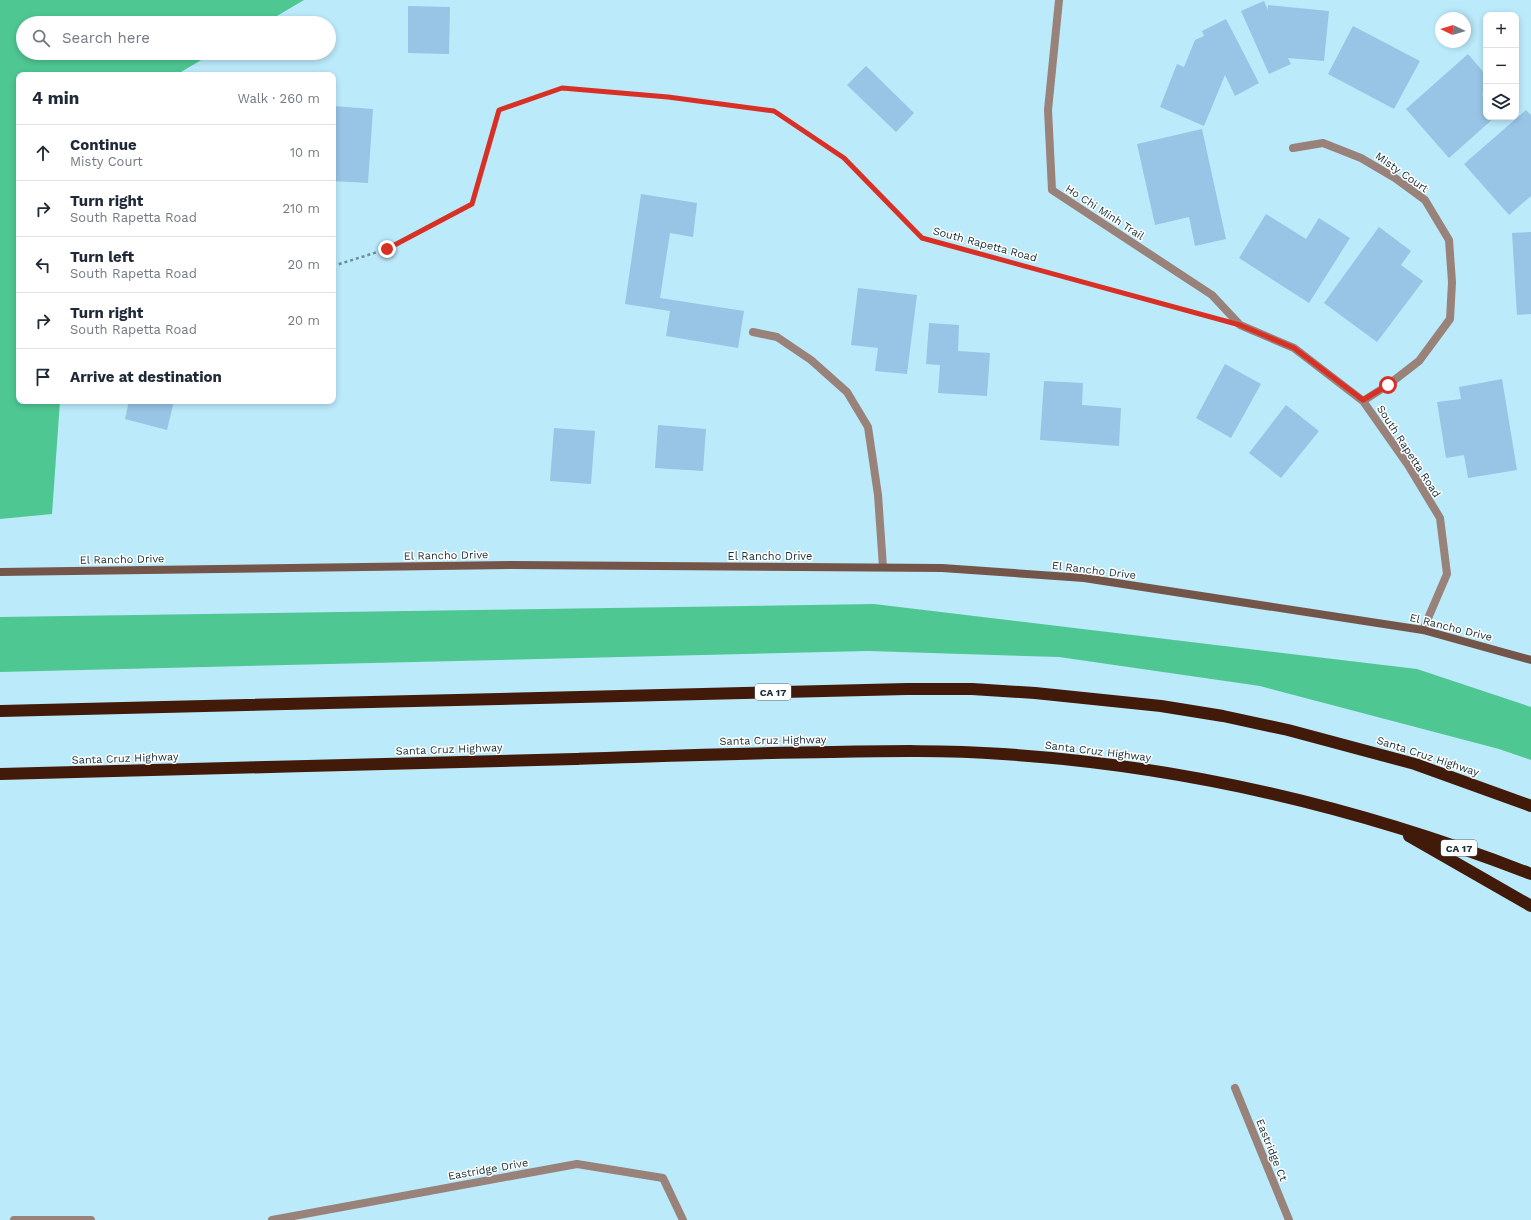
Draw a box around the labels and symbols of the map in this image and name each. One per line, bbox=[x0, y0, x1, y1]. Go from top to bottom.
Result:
north arrow bbox=[1435, 12, 1471, 48]
street label: Misty Court bbox=[1373, 149, 1431, 196]
street label: Ho Chi Minh Trail bbox=[1063, 182, 1147, 243]
street label: South Rapetta Road bbox=[931, 224, 1038, 265]
route end bbox=[378, 240, 396, 258]
route start bbox=[1379, 376, 1397, 394]
street label: South Rapetta Road bbox=[1374, 403, 1443, 500]
street label: El Rancho Drive bbox=[404, 548, 489, 563]
street label: El Rancho Drive bbox=[728, 550, 812, 563]
street label: El Rancho Drive bbox=[80, 552, 165, 567]
street label: El Rancho Drive bbox=[1051, 559, 1137, 582]
street label: El Rancho Drive bbox=[1408, 611, 1494, 644]
road number: CA 17 bbox=[755, 684, 791, 700]
street label: Santa Cruz Highway bbox=[719, 733, 827, 748]
street label: Santa Cruz Highway bbox=[1375, 734, 1481, 779]
street label: Santa Cruz Highway bbox=[1044, 739, 1152, 765]
street label: Santa Cruz Highway bbox=[395, 741, 503, 758]
street label: Santa Cruz Highway bbox=[71, 750, 179, 767]
road number: CA 17 bbox=[1441, 840, 1477, 856]
street label: Eastridge Ct bbox=[1253, 1117, 1290, 1184]
street label: Eastridge Drive bbox=[447, 1156, 529, 1183]

